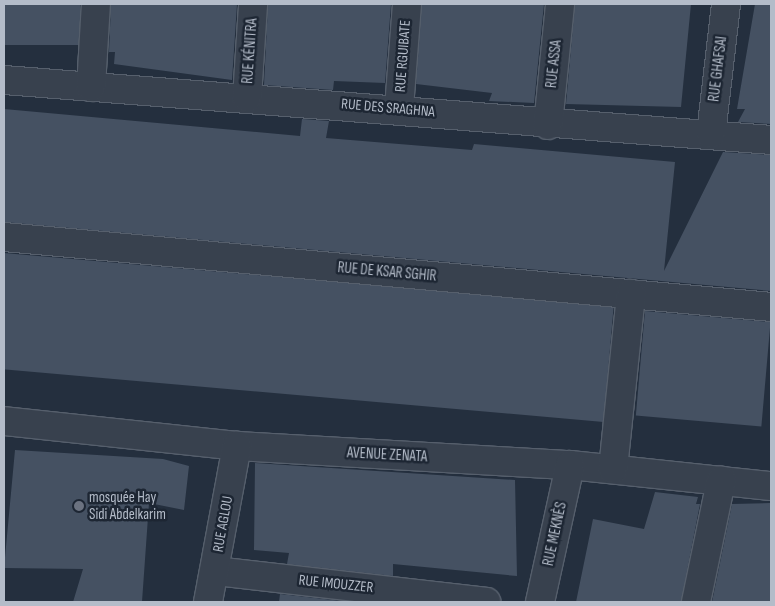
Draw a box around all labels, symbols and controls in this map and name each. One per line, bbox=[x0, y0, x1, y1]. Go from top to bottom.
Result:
street label: RUE KÉNITRA bbox=[239, 18, 261, 84]
street label: RUE RGUIBATE bbox=[391, 19, 415, 93]
street label: RUE GHAFSAI bbox=[705, 35, 731, 103]
street label: RUE ASSA bbox=[543, 39, 565, 89]
street label: RUE DES SRAGHNA bbox=[340, 95, 436, 121]
street label: RUE DE KSAR SGHIR bbox=[337, 259, 437, 285]
street label: AVENUE ZENATA bbox=[346, 444, 428, 466]
place label: mosquée Hay Sidi Abdelkarim bbox=[89, 488, 166, 523]
street label: RUE AGLOU bbox=[209, 494, 237, 554]
marker: mosquée Hay Sidi Abdelkarim bbox=[73, 500, 85, 512]
street label: RUE MEKNÈS bbox=[539, 500, 571, 568]
street label: RUE IMOUZZER bbox=[298, 571, 374, 597]

